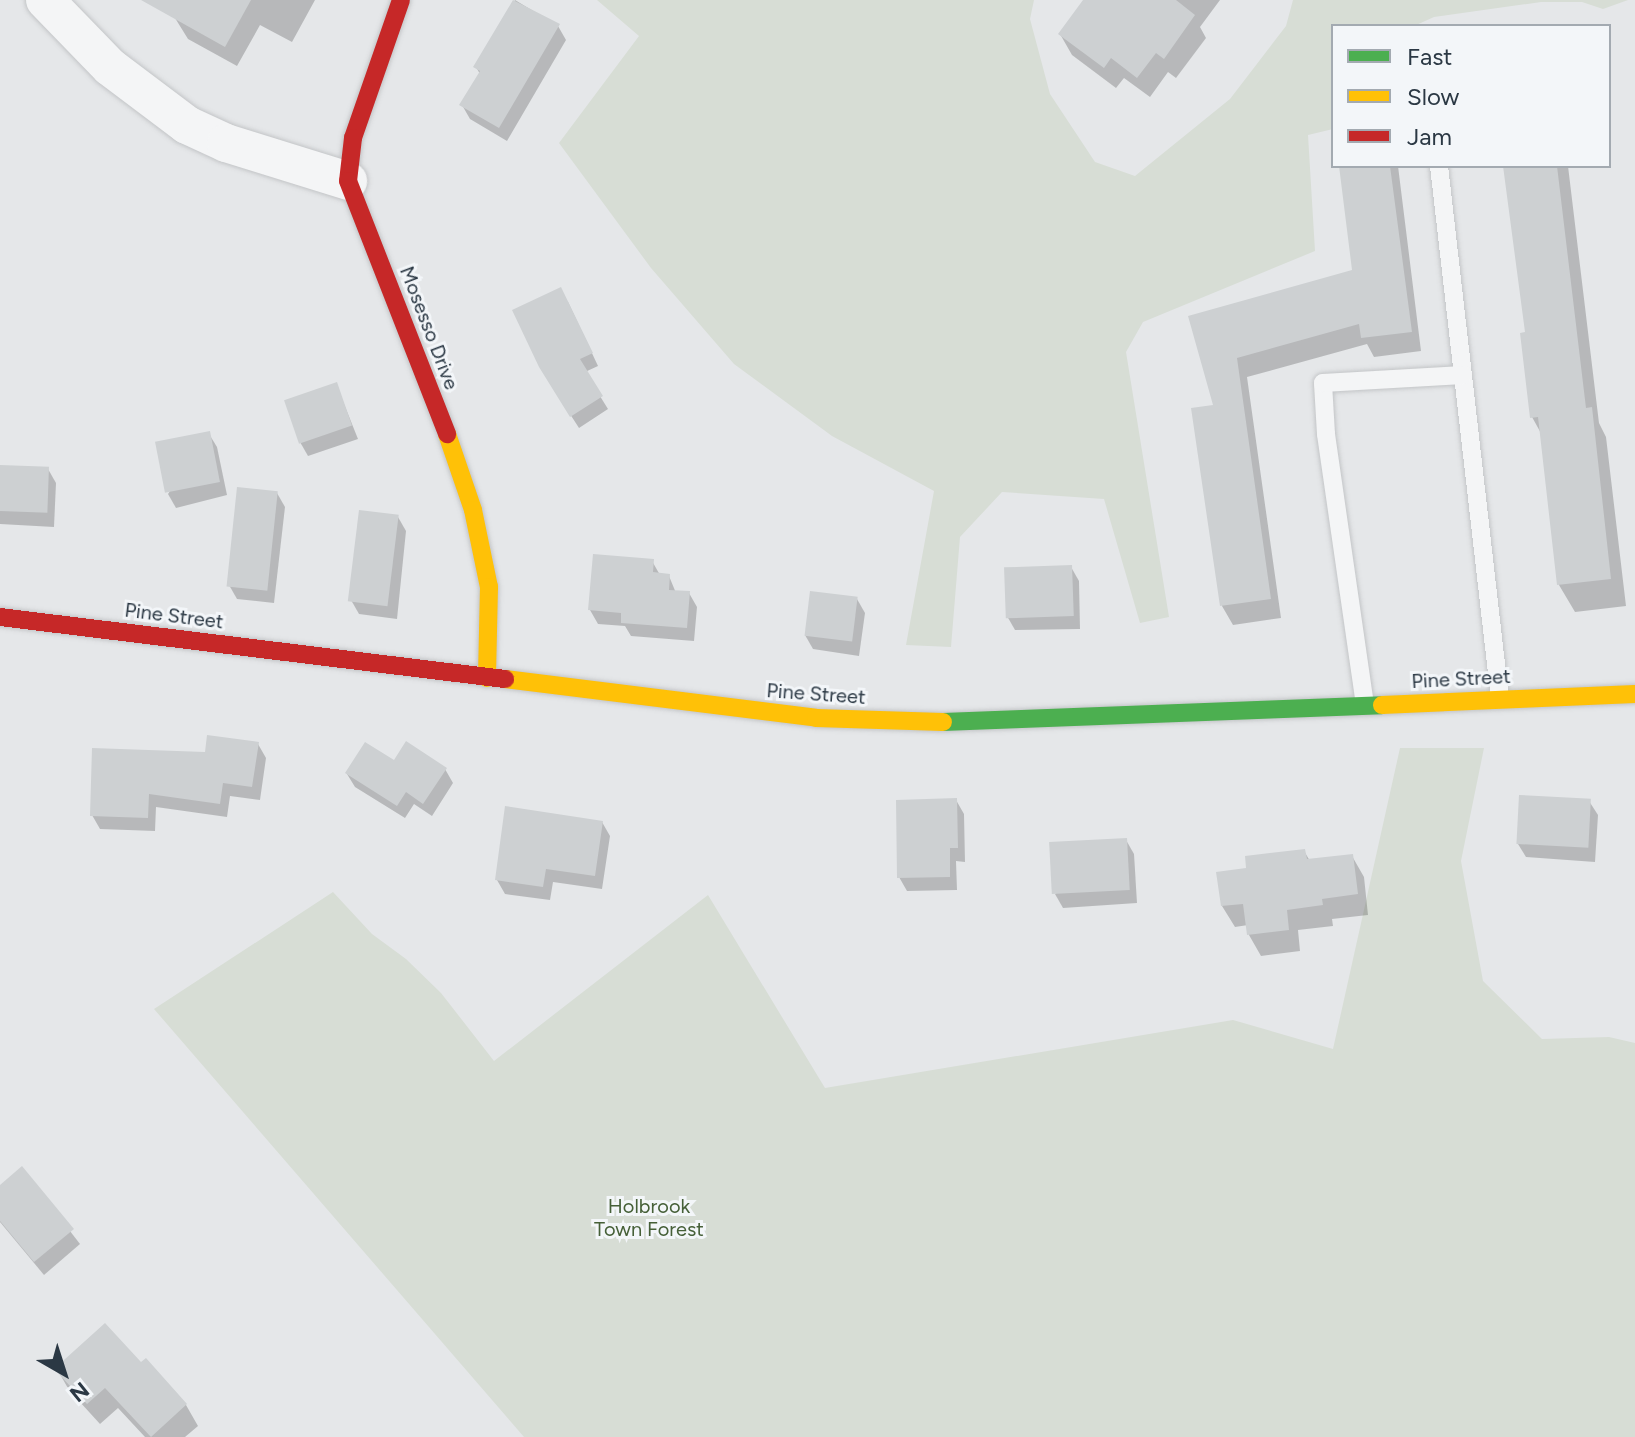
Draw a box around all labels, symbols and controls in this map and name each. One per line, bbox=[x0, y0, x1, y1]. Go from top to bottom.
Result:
legend bbox=[1331, 24, 1611, 168]
text: Fast bbox=[1407, 42, 1452, 71]
text: Slow bbox=[1407, 82, 1459, 111]
text: Jam bbox=[1407, 122, 1452, 151]
street label: Mosesso Drive bbox=[394, 263, 464, 393]
street label: Pine Street bbox=[123, 598, 225, 634]
street label: Pine Street bbox=[1411, 664, 1511, 694]
street label: Pine Street bbox=[766, 679, 866, 709]
park label: Holbrook Town Forest bbox=[594, 1195, 704, 1242]
north arrow bbox=[24, 1333, 104, 1413]
text: N bbox=[64, 1376, 95, 1408]

